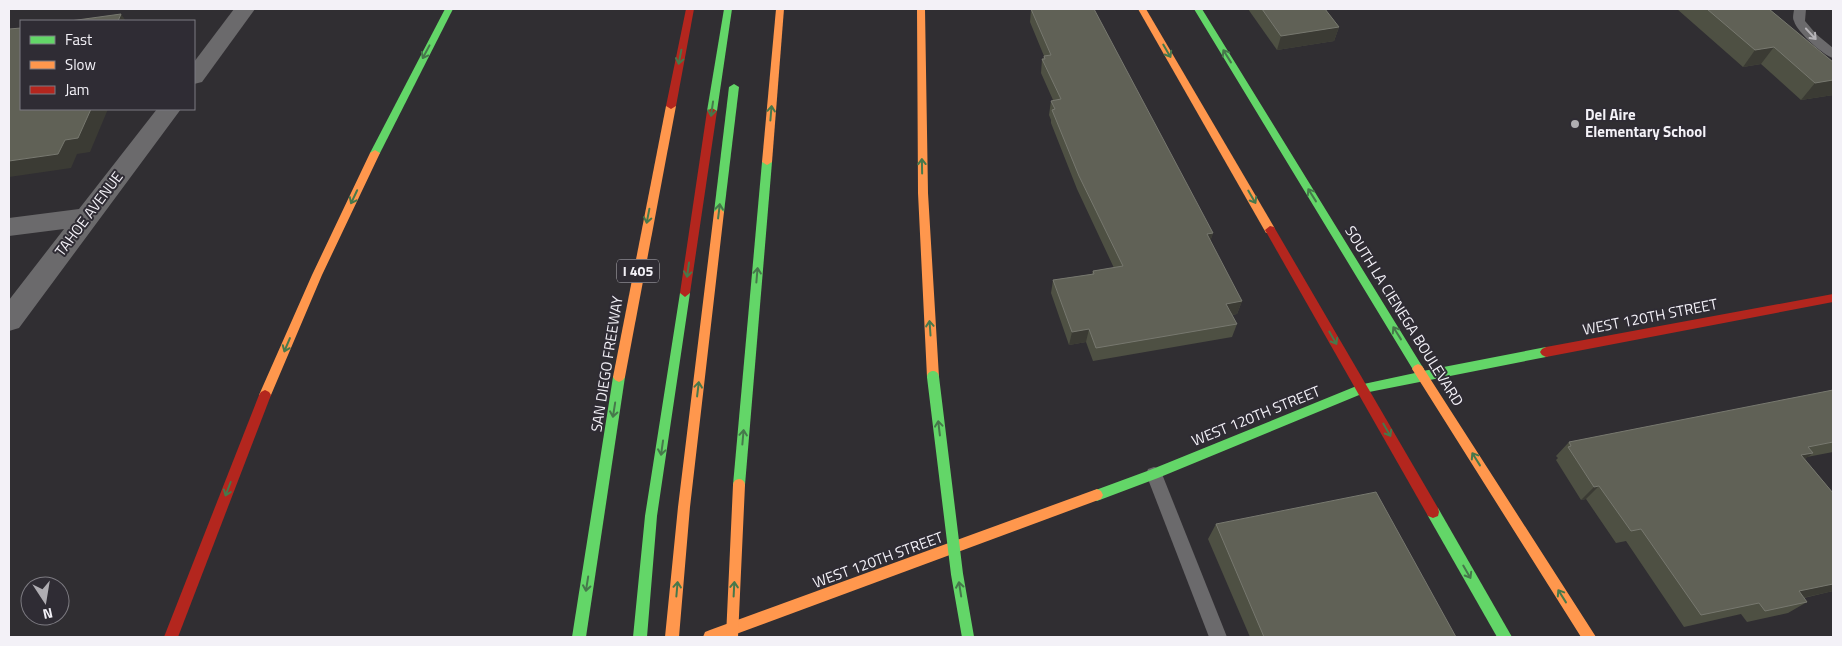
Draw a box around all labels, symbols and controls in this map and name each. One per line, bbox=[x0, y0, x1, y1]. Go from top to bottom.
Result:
legend bbox=[20, 20, 195, 110]
text: Fast bbox=[65, 28, 93, 51]
one-way arrow bbox=[1805, 28, 1817, 41]
one-way arrow bbox=[1162, 43, 1172, 57]
one-way arrow bbox=[421, 44, 430, 59]
one-way arrow bbox=[675, 48, 685, 64]
one-way arrow bbox=[1222, 50, 1232, 64]
text: Slow bbox=[65, 53, 96, 76]
text: Jam bbox=[65, 78, 89, 101]
one-way arrow bbox=[707, 100, 717, 116]
place label: Del Aire Elementary School bbox=[1585, 103, 1706, 143]
one-way arrow bbox=[766, 105, 776, 121]
marker: Del Aire Elementary School bbox=[1569, 118, 1581, 130]
one-way arrow bbox=[917, 158, 927, 174]
street label: TAHOE AVENUE bbox=[49, 166, 128, 261]
one-way arrow bbox=[1307, 188, 1317, 202]
one-way arrow bbox=[348, 189, 358, 204]
one-way arrow bbox=[1247, 189, 1257, 204]
one-way arrow bbox=[714, 203, 724, 219]
one-way arrow bbox=[643, 207, 652, 223]
street label: SOUTH LA CIENEGA BOULEVARD bbox=[1339, 221, 1470, 410]
road number: I 405 bbox=[617, 260, 659, 282]
one-way arrow bbox=[683, 261, 693, 277]
one-way arrow bbox=[752, 267, 761, 283]
street label: WEST 120TH STREET bbox=[1580, 292, 1720, 341]
street label: SAN DIEGO FREEWAY bbox=[584, 294, 629, 434]
one-way arrow bbox=[925, 320, 934, 336]
one-way arrow bbox=[1391, 327, 1401, 341]
one-way arrow bbox=[1329, 330, 1339, 344]
one-way arrow bbox=[281, 337, 291, 352]
street label: WEST 120TH STREET bbox=[1188, 379, 1324, 452]
one-way arrow bbox=[693, 382, 703, 398]
one-way arrow bbox=[608, 402, 618, 418]
one-way arrow bbox=[934, 420, 944, 436]
one-way arrow bbox=[1382, 423, 1392, 438]
one-way arrow bbox=[738, 429, 748, 445]
one-way arrow bbox=[656, 439, 666, 455]
one-way arrow bbox=[1470, 452, 1480, 466]
one-way arrow bbox=[223, 481, 232, 496]
street label: WEST 120TH STREET bbox=[809, 525, 946, 594]
one-way arrow bbox=[1463, 564, 1473, 578]
north arrow bbox=[20, 576, 70, 626]
one-way arrow bbox=[582, 576, 592, 592]
one-way arrow bbox=[672, 581, 681, 597]
one-way arrow bbox=[729, 581, 739, 597]
one-way arrow bbox=[954, 582, 964, 598]
one-way arrow bbox=[1557, 589, 1568, 603]
text: N bbox=[41, 603, 55, 625]

